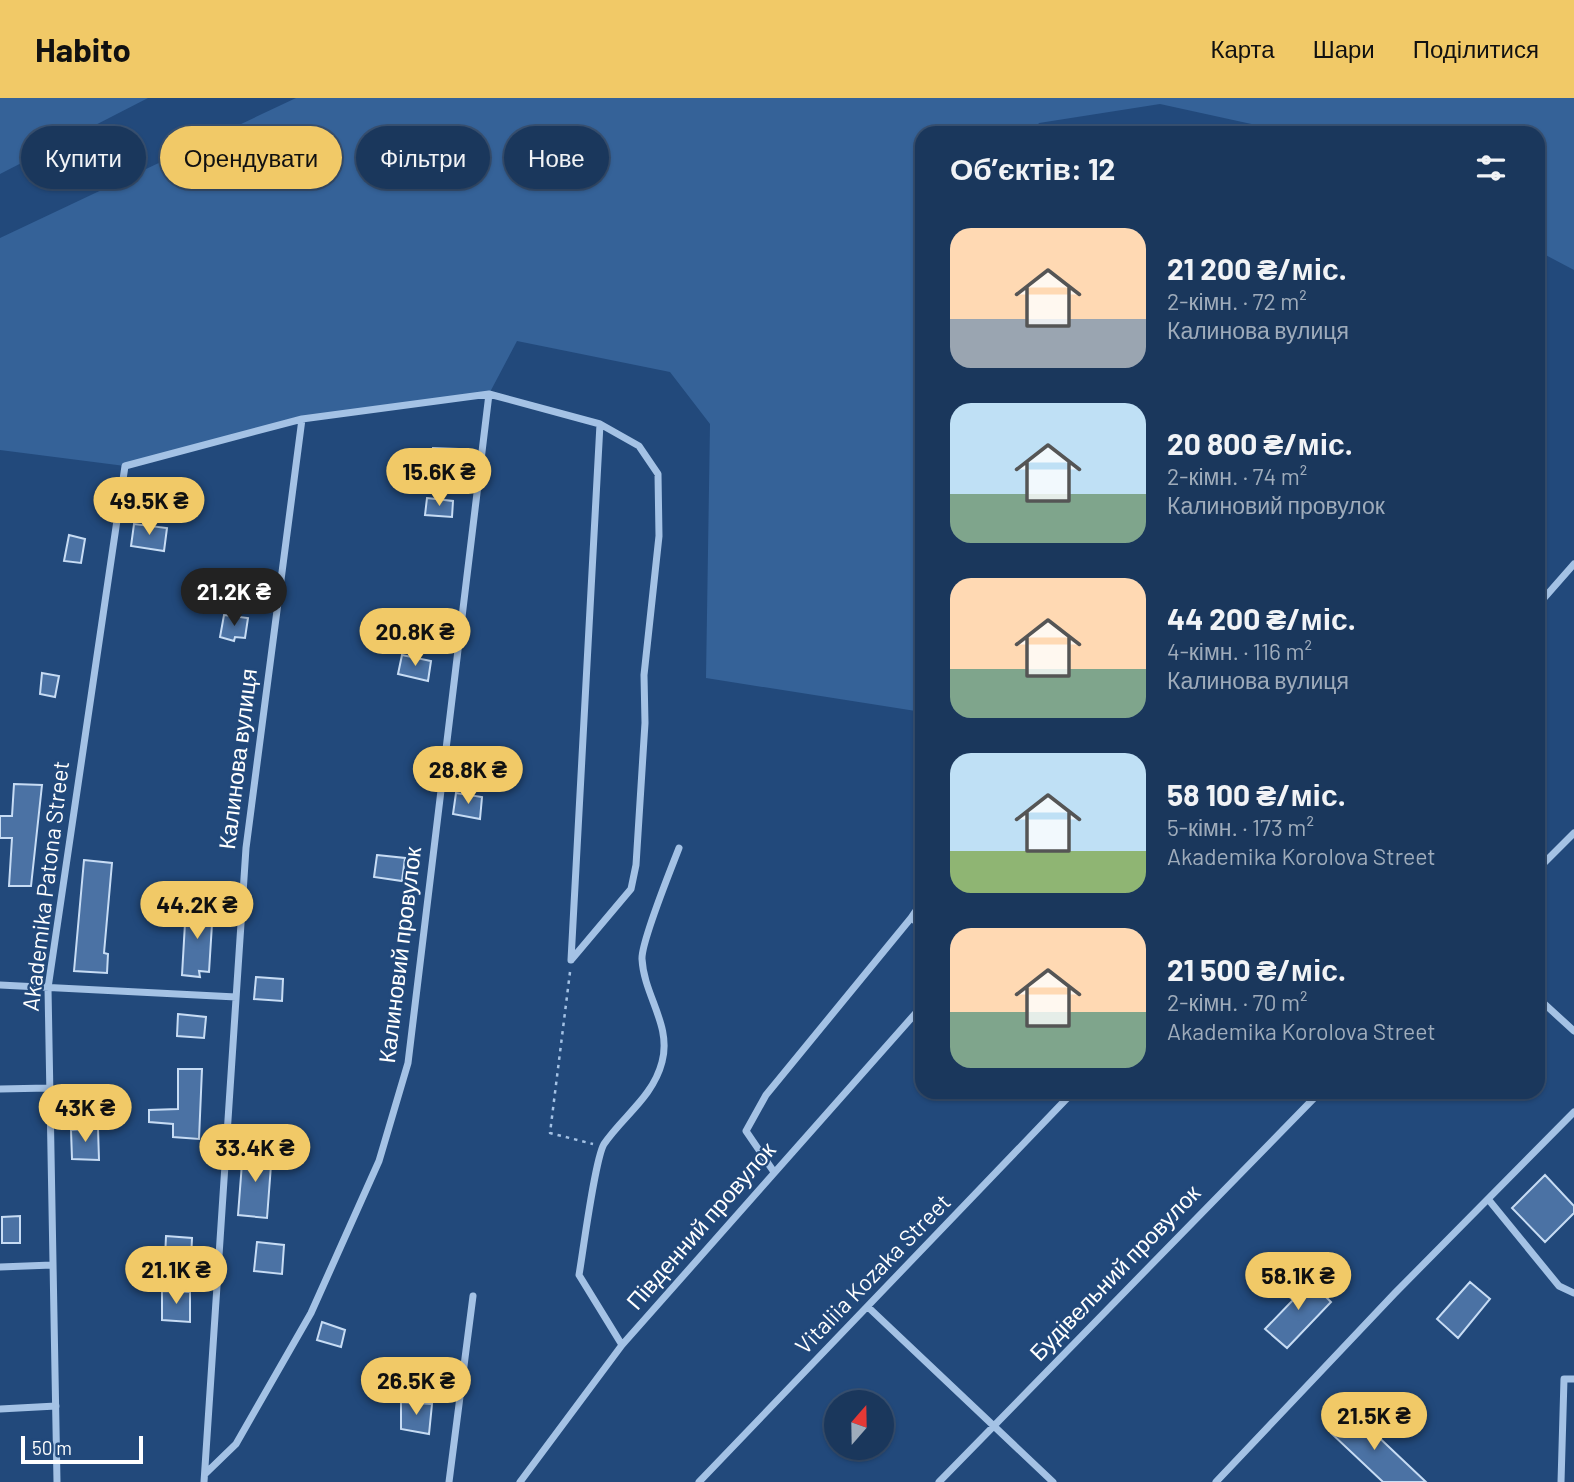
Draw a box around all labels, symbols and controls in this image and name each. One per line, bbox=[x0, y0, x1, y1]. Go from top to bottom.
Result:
text: Habito bbox=[35, 29, 131, 69]
text: Карта bbox=[1210, 34, 1275, 63]
text: Шари bbox=[1313, 34, 1375, 63]
text: Поділитися bbox=[1413, 34, 1539, 63]
chip: Купити bbox=[21, 126, 146, 189]
chip: Орендувати bbox=[160, 126, 342, 189]
chip: Фільтри bbox=[356, 126, 490, 189]
chip: Нове bbox=[504, 126, 609, 189]
icon: filters bbox=[1472, 149, 1510, 187]
text: Об’єктів: 12 bbox=[950, 150, 1115, 186]
text: 21 200 ₴/міс. bbox=[1167, 250, 1347, 286]
icon: home bbox=[1006, 256, 1090, 340]
text: 2-кімн. · 72 m² bbox=[1167, 287, 1307, 315]
text: Калинова вулиця bbox=[1167, 316, 1349, 344]
text: 20 800 ₴/міс. bbox=[1167, 425, 1353, 461]
icon: home bbox=[1006, 431, 1090, 515]
pin: 15.6K ₴ bbox=[374, 448, 504, 508]
text: 15.6K ₴ bbox=[402, 457, 476, 485]
text: 2-кімн. · 74 m² bbox=[1167, 462, 1307, 490]
pin: 49.5K ₴ bbox=[84, 478, 214, 537]
text: 49.5K ₴ bbox=[109, 486, 189, 514]
text: Калиновий провулок bbox=[1167, 491, 1385, 519]
pin: 21.2K ₴ bbox=[169, 568, 299, 628]
text: 21.2K ₴ bbox=[197, 577, 271, 605]
text: 44 200 ₴/міс. bbox=[1167, 600, 1356, 636]
icon: home bbox=[1006, 606, 1090, 690]
pin: 20.8K ₴ bbox=[350, 608, 480, 668]
text: 20.8K ₴ bbox=[376, 617, 454, 645]
text: 4-кімн. · 116 m² bbox=[1167, 637, 1312, 665]
text: Калинова вулиця bbox=[1167, 666, 1349, 694]
street label: Калинова вулиця bbox=[212, 667, 262, 851]
pin: 28.8K ₴ bbox=[403, 746, 533, 806]
text: 28.8K ₴ bbox=[429, 755, 507, 783]
street label: Akademika Patona Street bbox=[16, 759, 74, 1013]
text: 58 100 ₴/міс. bbox=[1167, 776, 1346, 812]
icon: home bbox=[1006, 781, 1090, 865]
text: 5-кімн. · 173 m² bbox=[1167, 813, 1314, 841]
text: Akademika Korolova Street bbox=[1167, 842, 1436, 870]
street label: Калиновий провулок bbox=[372, 844, 426, 1065]
pin: 44.2K ₴ bbox=[132, 882, 262, 941]
text: 44.2K ₴ bbox=[156, 890, 238, 918]
text: 21 500 ₴/міс. bbox=[1167, 951, 1346, 987]
icon: home bbox=[1006, 956, 1090, 1040]
text: 2-кімн. · 70 m² bbox=[1167, 988, 1308, 1016]
text: Akademika Korolova Street bbox=[1167, 1017, 1436, 1045]
pin: 43K ₴ bbox=[36, 1084, 134, 1144]
text: 43K ₴ bbox=[55, 1093, 115, 1121]
pin: 33.4K ₴ bbox=[190, 1124, 320, 1184]
text: 33.4K ₴ bbox=[215, 1133, 295, 1161]
street label: Південний провулок bbox=[620, 1135, 781, 1315]
street label: Будівельний провулок bbox=[1023, 1178, 1206, 1366]
street label: Vitaliia Kozaka Street bbox=[789, 1187, 956, 1359]
pin: 21.1K ₴ bbox=[111, 1246, 241, 1306]
pin: 58.1K ₴ bbox=[1233, 1252, 1363, 1312]
text: 21.1K ₴ bbox=[141, 1255, 211, 1283]
text: 58.1K ₴ bbox=[1261, 1261, 1335, 1289]
pin: 26.5K ₴ bbox=[351, 1358, 481, 1417]
text: 26.5K ₴ bbox=[377, 1366, 455, 1394]
north arrow bbox=[824, 1390, 894, 1460]
map controls bbox=[824, 1390, 894, 1460]
pin: 21.5K ₴ bbox=[1309, 1392, 1439, 1452]
text: 21.5K ₴ bbox=[1337, 1401, 1411, 1429]
scale bar bbox=[21, 1433, 144, 1465]
text: 50 m bbox=[32, 1436, 72, 1459]

